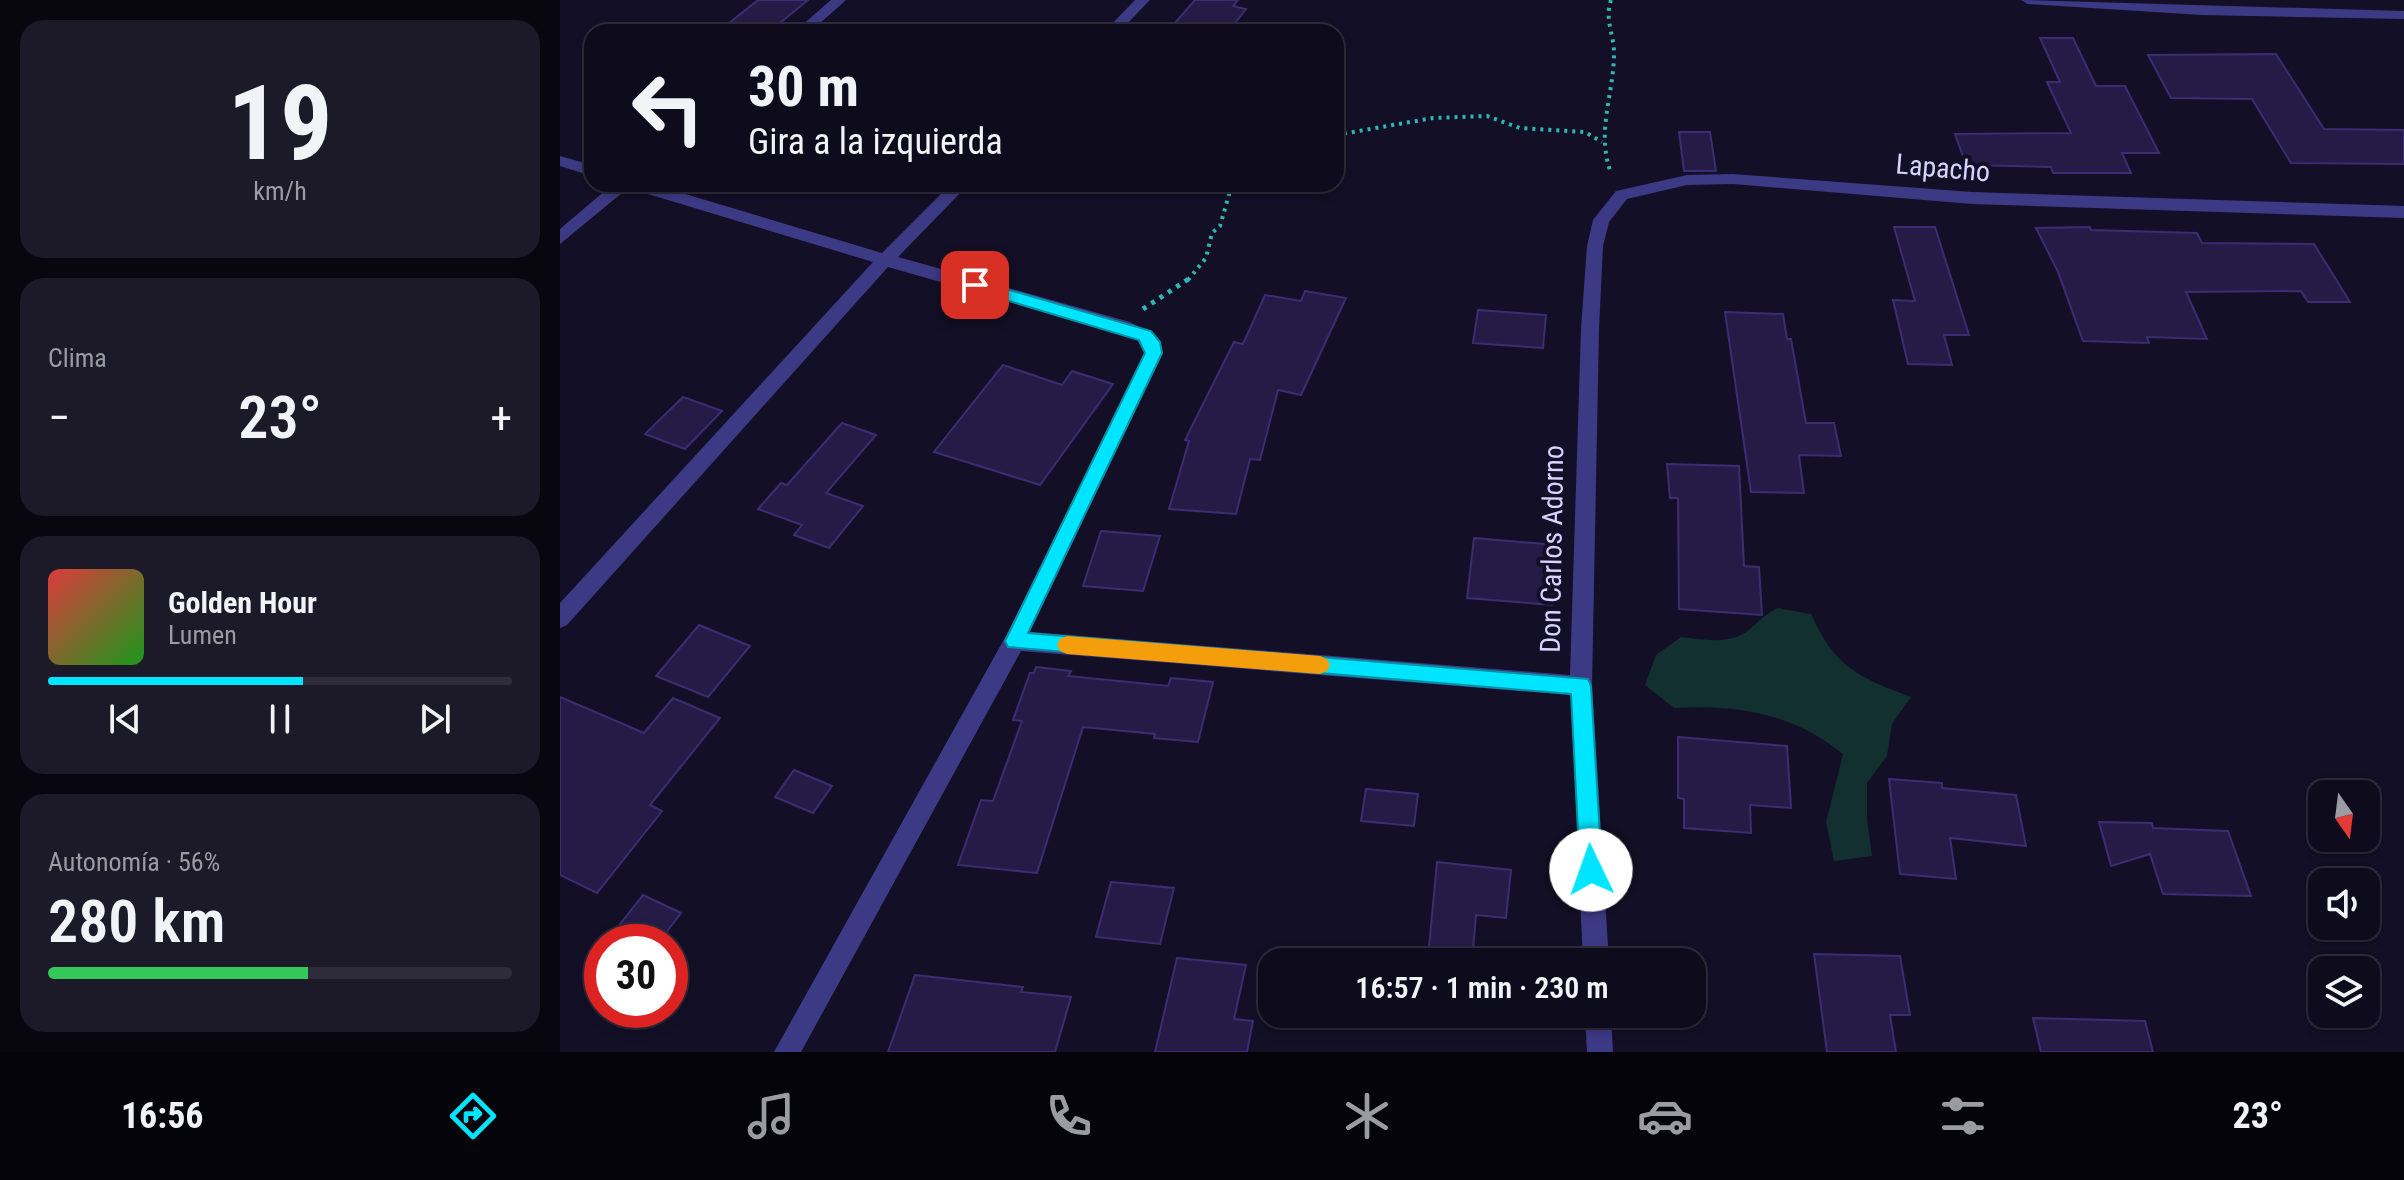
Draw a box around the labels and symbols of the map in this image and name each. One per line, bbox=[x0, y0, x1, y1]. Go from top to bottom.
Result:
street label: Lapacho bbox=[1895, 147, 1991, 189]
pin bbox=[941, 251, 1009, 319]
street label: Don Carlos Adorno bbox=[1534, 445, 1570, 653]
north arrow bbox=[2308, 780, 2380, 852]
position arrow bbox=[1549, 828, 1633, 912]
speed limit sign: 30 bbox=[584, 924, 688, 1028]

